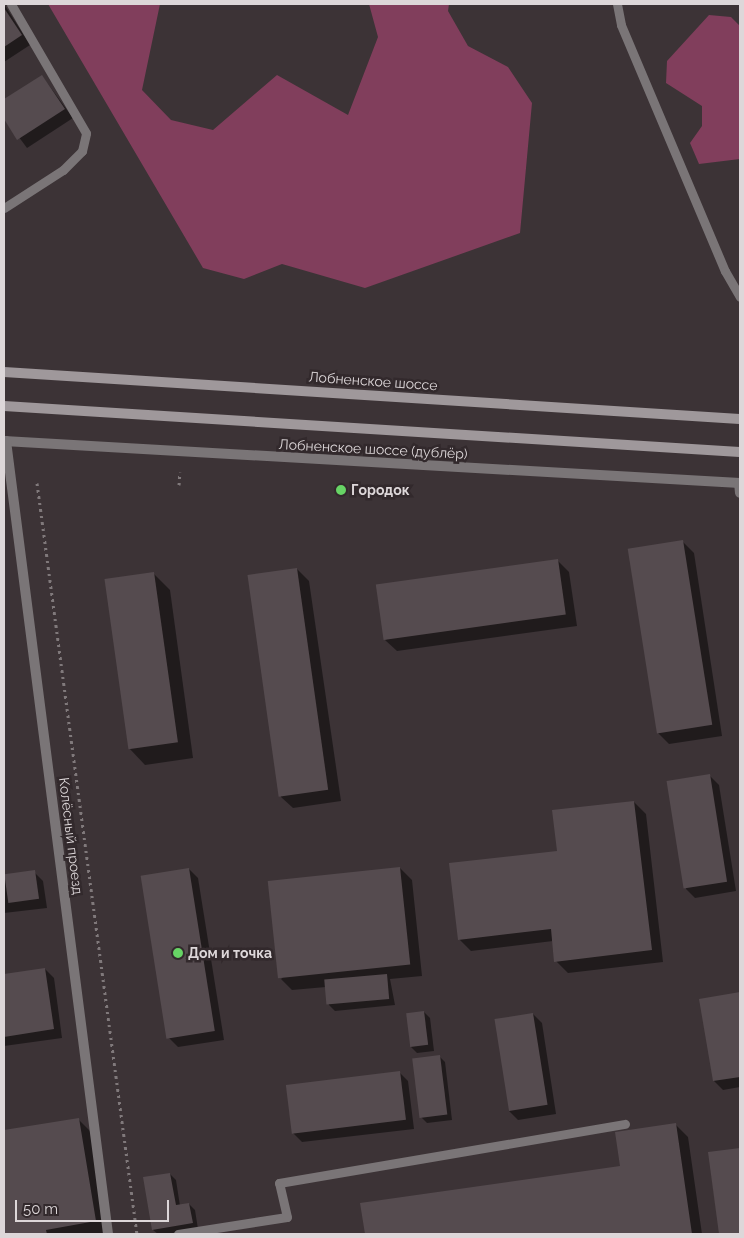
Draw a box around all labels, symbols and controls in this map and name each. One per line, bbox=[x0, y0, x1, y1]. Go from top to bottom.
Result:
street label: Лобненское шоссе bbox=[308, 368, 438, 394]
street label: Лобненское шоссе (дублёр) bbox=[278, 436, 468, 462]
place label: Городок bbox=[351, 482, 410, 498]
marker: Городок bbox=[335, 484, 347, 496]
street label: Колёсный проезд bbox=[55, 776, 87, 896]
place label: Дом и точка bbox=[188, 945, 272, 961]
marker: Дом и точка bbox=[172, 947, 184, 959]
scale bar bbox=[18, 1190, 171, 1222]
text: 50 m bbox=[23, 1200, 58, 1218]

